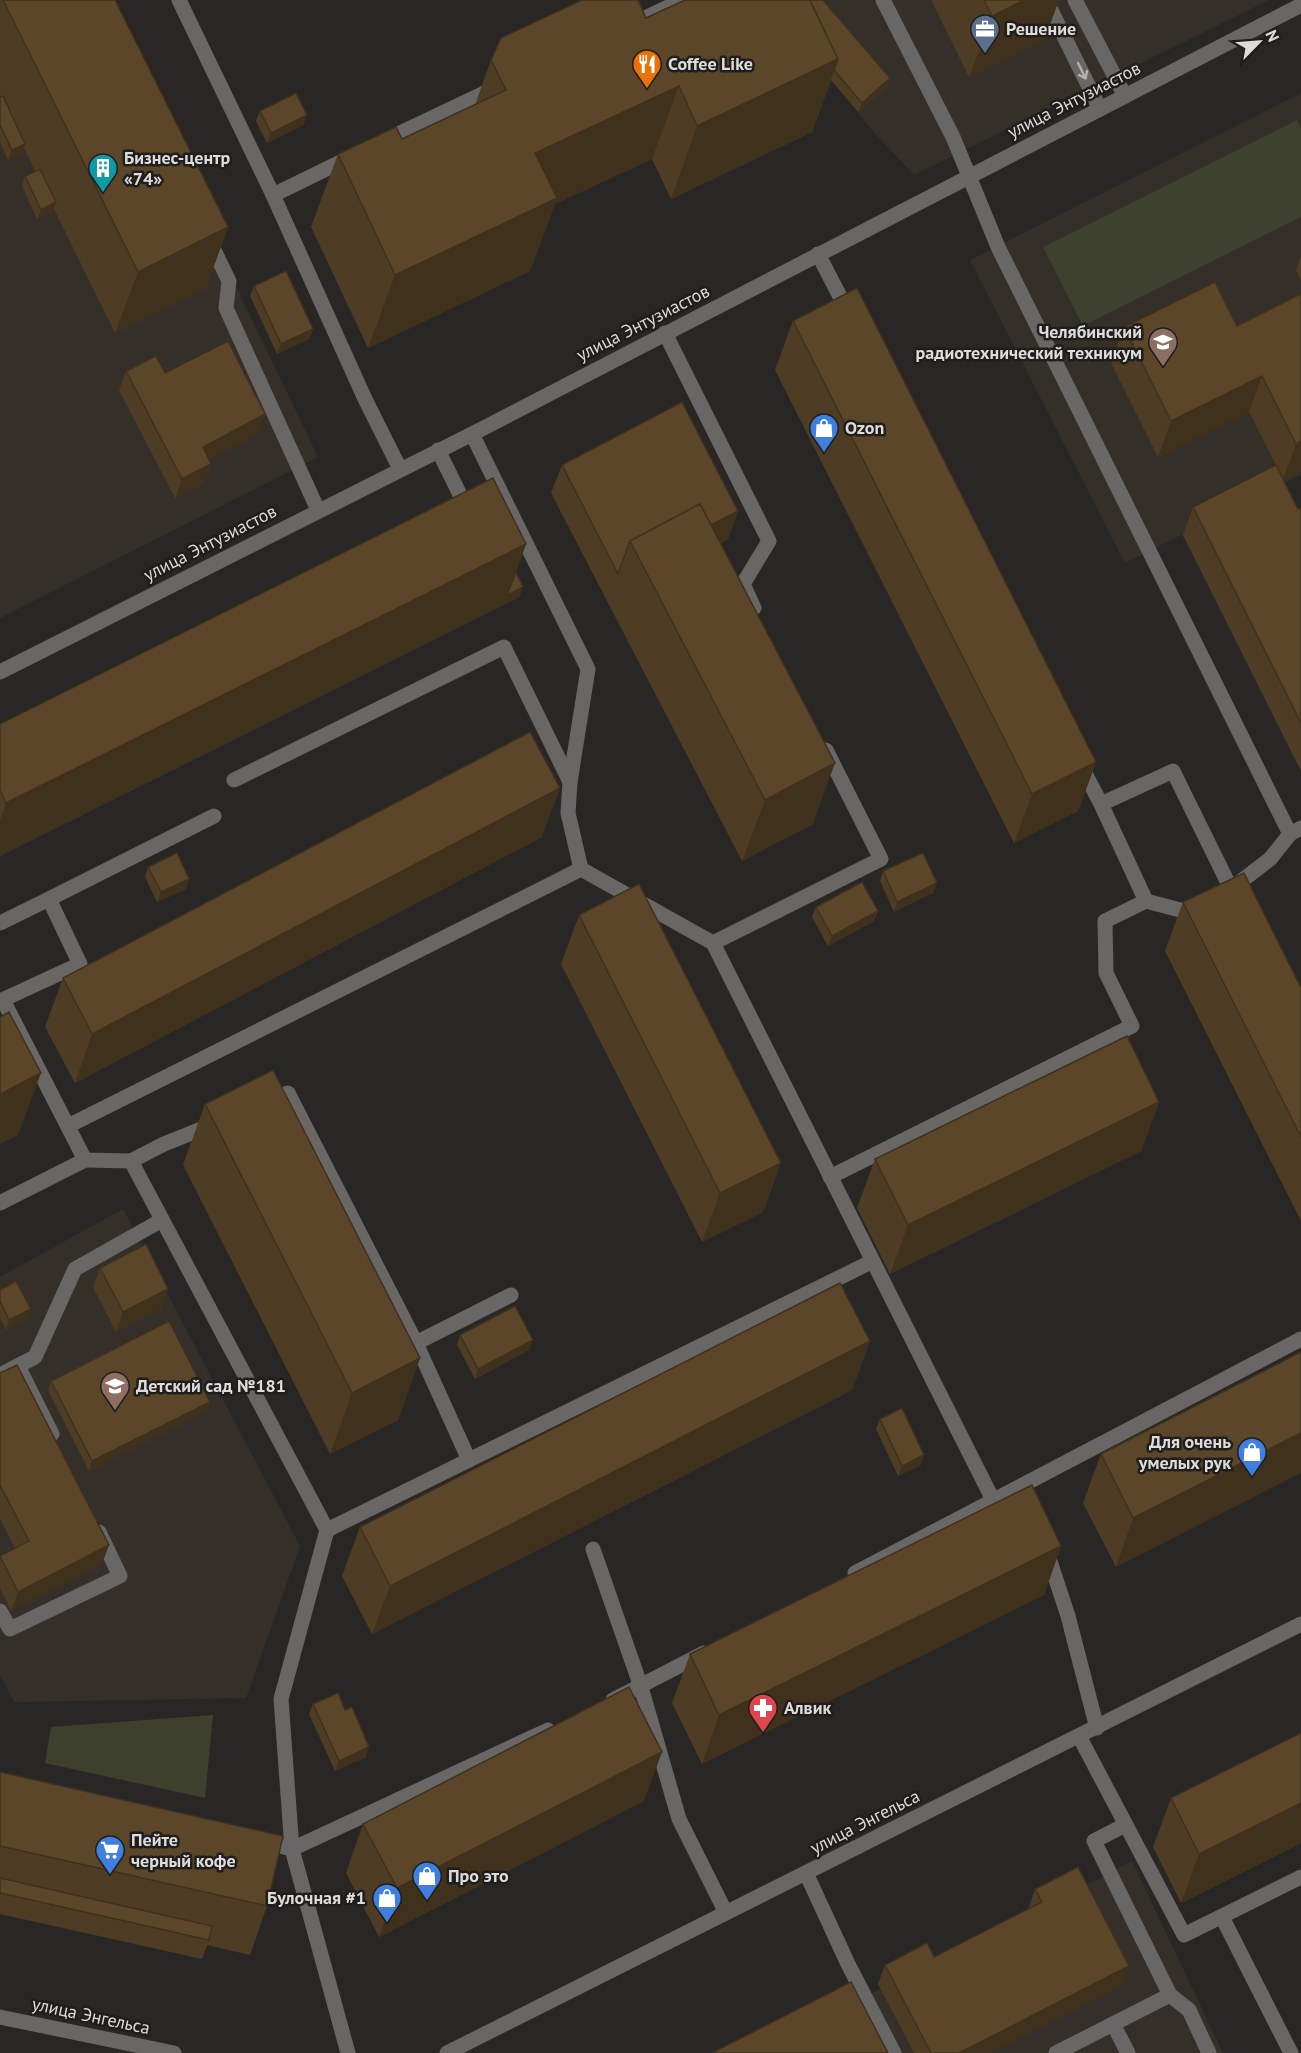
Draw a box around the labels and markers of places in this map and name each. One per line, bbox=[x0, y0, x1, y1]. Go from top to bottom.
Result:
office icon: Решение bbox=[969, 13, 1001, 55]
place label: Решение bbox=[1006, 17, 1076, 40]
restaurant icon: Coffee Like bbox=[631, 48, 663, 90]
place label: Coffee Like bbox=[668, 52, 753, 75]
place label: Бизнес-центр «74» bbox=[124, 146, 231, 190]
building icon: Бизнес-центр «74» bbox=[87, 152, 119, 194]
place label: Челябинский радиотехнический техникум bbox=[916, 320, 1142, 364]
school or university icon: Челябинский радиотехнический техникум bbox=[1147, 326, 1179, 368]
shop icon: Ozon bbox=[808, 412, 840, 454]
place label: Ozon bbox=[845, 416, 884, 439]
school or university icon: Детский сад №181 bbox=[99, 1370, 131, 1412]
place label: Детский сад №181 bbox=[136, 1374, 286, 1397]
place label: Для очень умелых рук bbox=[1138, 1430, 1231, 1474]
shop icon: Для очень умелых рук bbox=[1236, 1436, 1268, 1478]
pharmacy icon: Алвик bbox=[747, 1692, 779, 1734]
place label: Алвик bbox=[784, 1696, 832, 1719]
place label: Пейте черный кофе bbox=[131, 1828, 236, 1872]
supermarket icon: Пейте черный кофе bbox=[94, 1834, 126, 1876]
shop icon: Про это bbox=[411, 1860, 443, 1902]
place label: Про это bbox=[448, 1864, 509, 1887]
shop icon: Булочная #1 bbox=[371, 1882, 403, 1924]
place label: Булочная #1 bbox=[267, 1886, 366, 1909]

